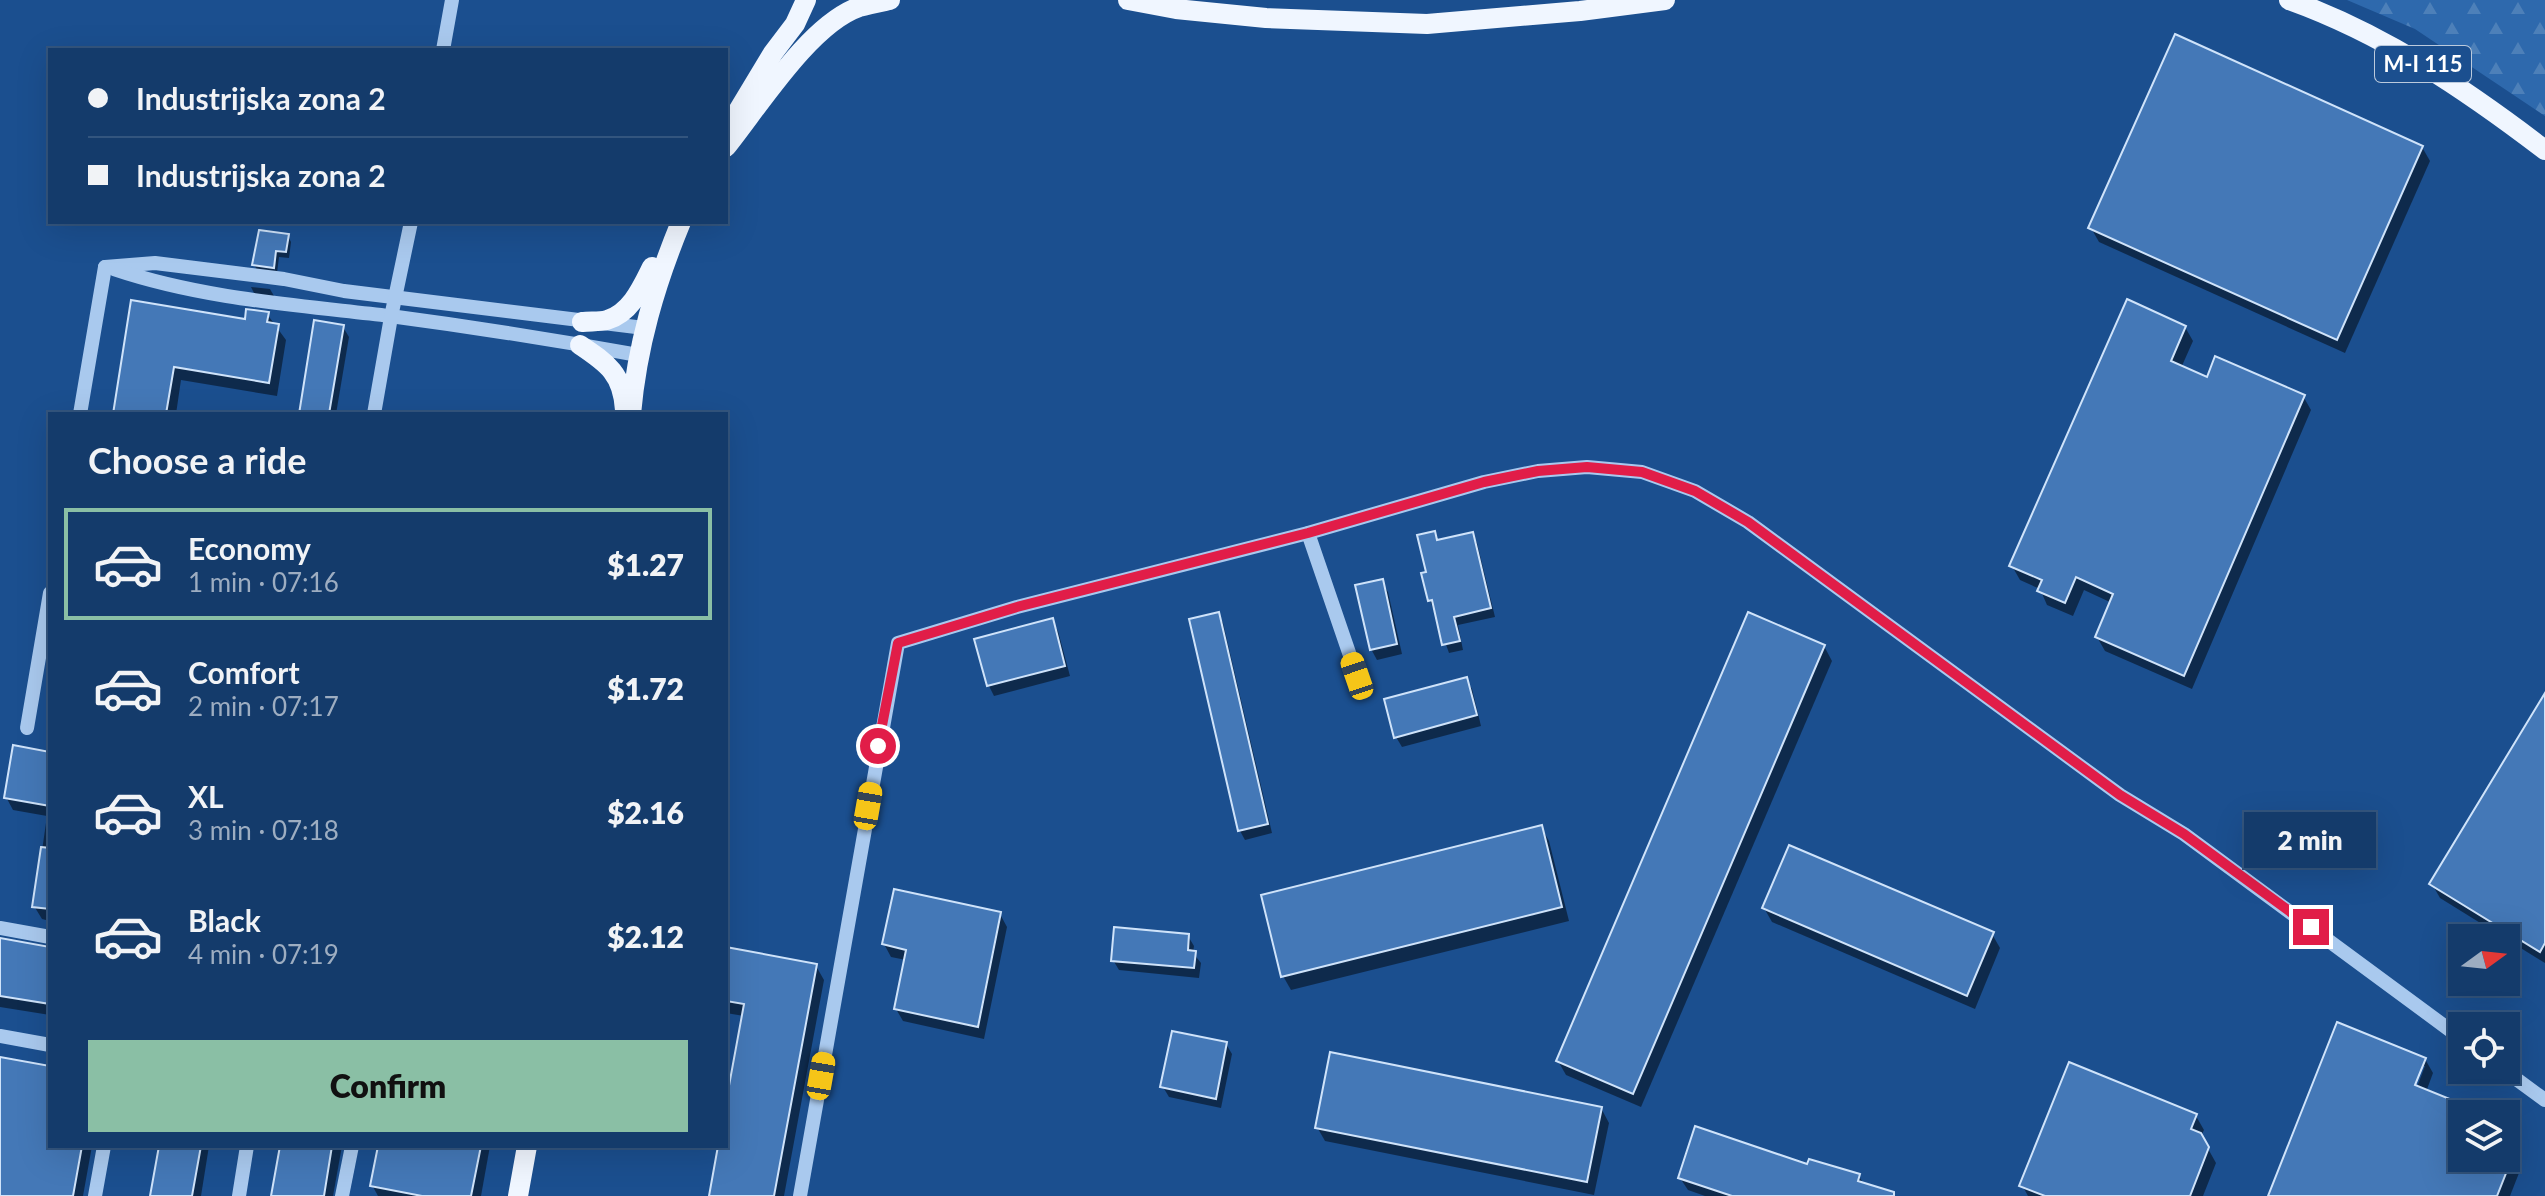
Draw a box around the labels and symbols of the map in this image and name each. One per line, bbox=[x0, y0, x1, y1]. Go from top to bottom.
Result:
road number: M-I 115 bbox=[2375, 46, 2471, 82]
car bbox=[1338, 649, 1376, 703]
route start bbox=[860, 728, 896, 764]
car bbox=[852, 780, 884, 832]
callout: 2 min bbox=[2245, 811, 2377, 867]
route end bbox=[2293, 909, 2329, 945]
north arrow bbox=[2448, 924, 2520, 996]
car bbox=[805, 1050, 837, 1102]

